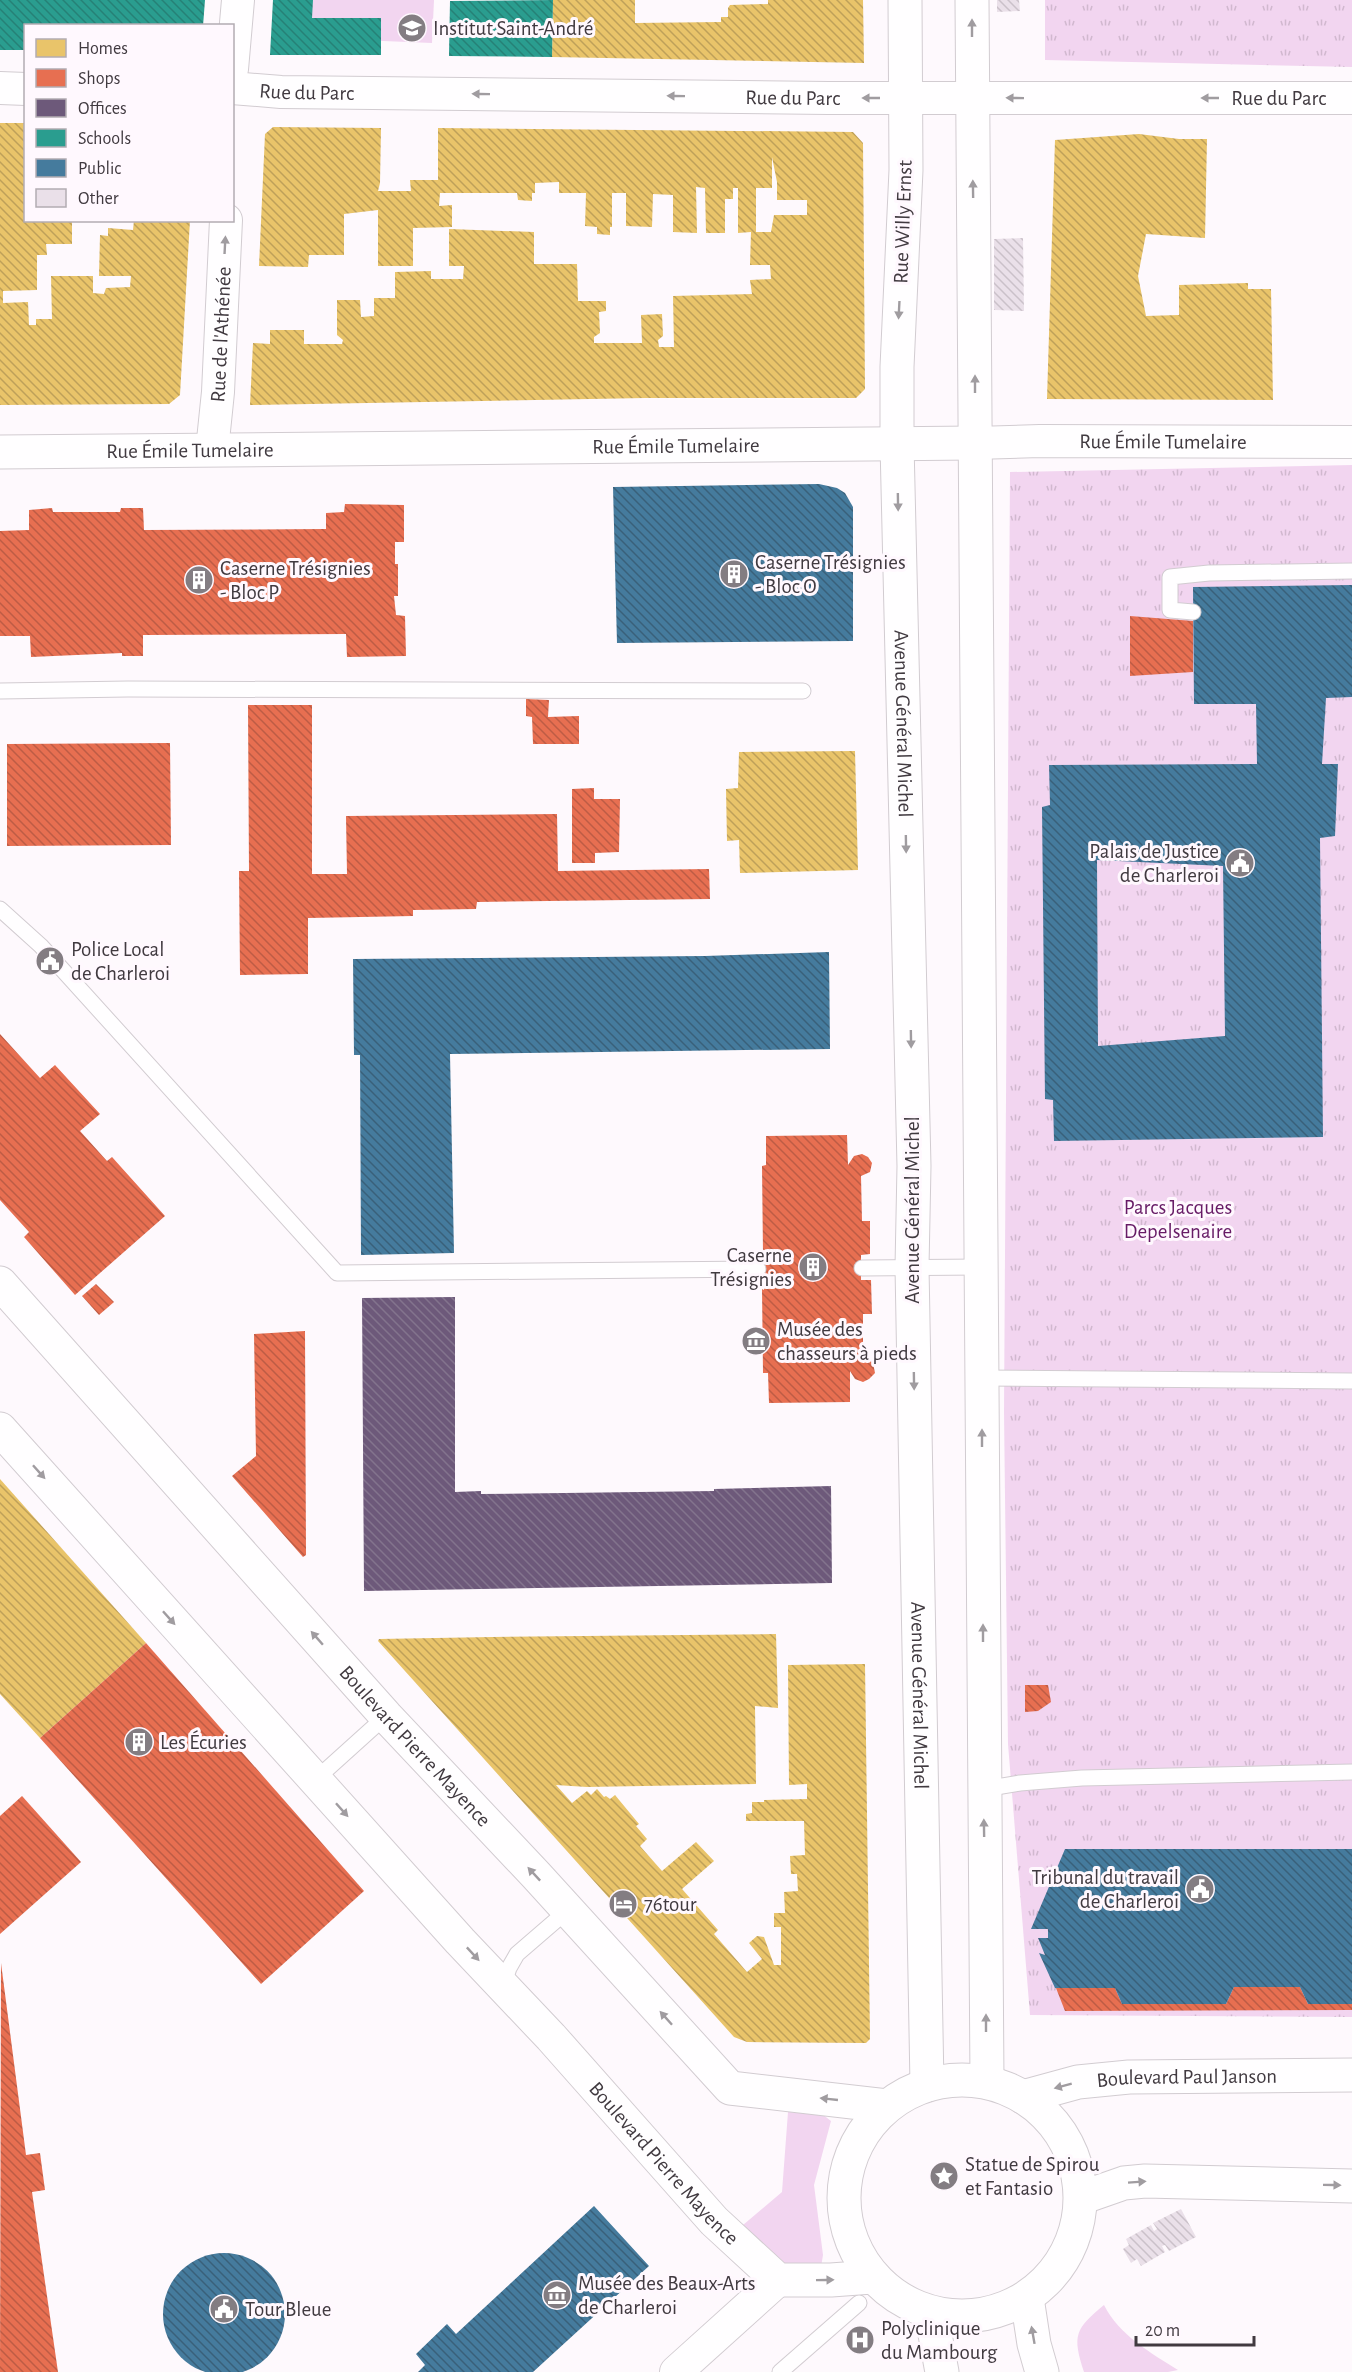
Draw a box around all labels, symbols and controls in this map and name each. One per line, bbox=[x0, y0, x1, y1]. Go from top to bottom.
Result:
school or university icon: Institut Saint-André bbox=[396, 12, 428, 44]
place label: Institut Saint-André bbox=[433, 18, 593, 39]
one-way arrow bbox=[967, 18, 977, 37]
legend bbox=[24, 24, 234, 222]
text: Homes bbox=[78, 40, 128, 58]
text: Shops bbox=[78, 70, 120, 88]
street label: Rue du Parc bbox=[259, 80, 354, 103]
street label: Rue du Parc bbox=[745, 87, 840, 109]
street label: Rue du Parc bbox=[1231, 88, 1326, 109]
one-way arrow bbox=[471, 90, 490, 99]
one-way arrow bbox=[666, 91, 685, 101]
one-way arrow bbox=[861, 93, 880, 103]
one-way arrow bbox=[1200, 93, 1219, 103]
one-way arrow bbox=[1005, 94, 1024, 103]
text: Offices bbox=[78, 100, 127, 118]
text: Schools bbox=[78, 130, 131, 148]
text: Public bbox=[78, 160, 121, 178]
street label: Rue Willy Ernst bbox=[890, 160, 916, 284]
one-way arrow bbox=[968, 180, 978, 199]
text: Other bbox=[78, 190, 119, 208]
one-way arrow bbox=[220, 235, 229, 254]
street label: Rue de l'Athénée bbox=[207, 266, 234, 403]
one-way arrow bbox=[895, 301, 904, 320]
one-way arrow bbox=[970, 375, 980, 394]
street label: Rue Émile Tumelaire bbox=[1079, 429, 1247, 452]
street label: Rue Émile Tumelaire bbox=[592, 434, 760, 457]
street label: Rue Émile Tumelaire bbox=[106, 438, 274, 462]
one-way arrow bbox=[893, 493, 903, 512]
place label: Caserne Trésignies - Bloc O bbox=[755, 552, 906, 597]
place label: Caserne Trésignies - Bloc P bbox=[220, 558, 371, 603]
building icon: Caserne Trésignies - Bloc O bbox=[718, 558, 750, 590]
building icon: Caserne Trésignies - Bloc P bbox=[183, 564, 215, 596]
street label: Avenue Général Michel bbox=[891, 630, 916, 818]
one-way arrow bbox=[901, 835, 911, 854]
place label: Palais de Justice de Charleroi bbox=[1089, 841, 1219, 886]
public building icon: Palais de Justice de Charleroi bbox=[1224, 847, 1256, 879]
place label: Police Local de Charleroi bbox=[71, 939, 170, 984]
public building icon: Police Local de Charleroi bbox=[34, 945, 66, 977]
one-way arrow bbox=[906, 1030, 915, 1049]
street label: Avenue Général Michel bbox=[902, 1116, 923, 1304]
park label: Parcs Jacques Depelsenaire bbox=[1124, 1197, 1232, 1242]
place label: Caserne Trésignies bbox=[710, 1245, 792, 1290]
building icon: Caserne Trésignies bbox=[797, 1251, 829, 1283]
place label: Musée des chasseurs à pieds bbox=[777, 1319, 917, 1364]
museum icon: Musée des chasseurs à pieds bbox=[740, 1325, 772, 1357]
one-way arrow bbox=[909, 1372, 919, 1391]
one-way arrow bbox=[977, 1429, 987, 1448]
one-way arrow bbox=[32, 1465, 46, 1480]
street label: Avenue Général Michel bbox=[908, 1602, 932, 1789]
one-way arrow bbox=[162, 1610, 175, 1625]
one-way arrow bbox=[978, 1624, 988, 1643]
one-way arrow bbox=[311, 1631, 324, 1646]
street label: Boulevard Pierre Mayence bbox=[336, 1661, 495, 1831]
building icon: Les Écuries bbox=[123, 1726, 155, 1758]
place label: Les Écuries bbox=[160, 1730, 247, 1753]
one-way arrow bbox=[335, 1802, 349, 1817]
one-way arrow bbox=[979, 1819, 989, 1838]
one-way arrow bbox=[527, 1866, 541, 1881]
place label: Tribunal du travail de Charleroi bbox=[1031, 1867, 1179, 1912]
public building icon: Tribunal du travail de Charleroi bbox=[1184, 1873, 1216, 1905]
hotel icon: 76tour bbox=[607, 1888, 639, 1920]
place label: 76tour bbox=[644, 1894, 697, 1915]
one-way arrow bbox=[466, 1946, 480, 1961]
one-way arrow bbox=[660, 2011, 673, 2026]
one-way arrow bbox=[981, 2014, 991, 2033]
street label: Boulevard Paul Janson bbox=[1095, 2065, 1277, 2091]
street label: Boulevard Pierre Mayence bbox=[585, 2078, 743, 2249]
one-way arrow bbox=[1054, 2082, 1072, 2091]
one-way arrow bbox=[820, 2095, 839, 2104]
place label: Statue de Spirou et Fantasio bbox=[965, 2154, 1100, 2199]
place icon: Statue de Spirou et Fantasio bbox=[928, 2160, 960, 2192]
one-way arrow bbox=[1127, 2177, 1146, 2187]
one-way arrow bbox=[1322, 2180, 1341, 2190]
place label: Musée des Beaux-Arts de Charleroi bbox=[578, 2273, 756, 2318]
one-way arrow bbox=[816, 2275, 835, 2284]
museum icon: Musée des Beaux-Arts de Charleroi bbox=[541, 2279, 573, 2311]
public building icon: Tour Bleue bbox=[208, 2293, 240, 2325]
place label: Tour Bleue bbox=[245, 2299, 331, 2320]
scale bar bbox=[1136, 2309, 1254, 2347]
place label: Polyclinique du Mambourg bbox=[881, 2318, 998, 2363]
text: 20 m bbox=[1145, 2322, 1180, 2340]
hospital icon: Polyclinique du Mambourg bbox=[844, 2324, 876, 2356]
one-way arrow bbox=[1028, 2325, 1037, 2344]

